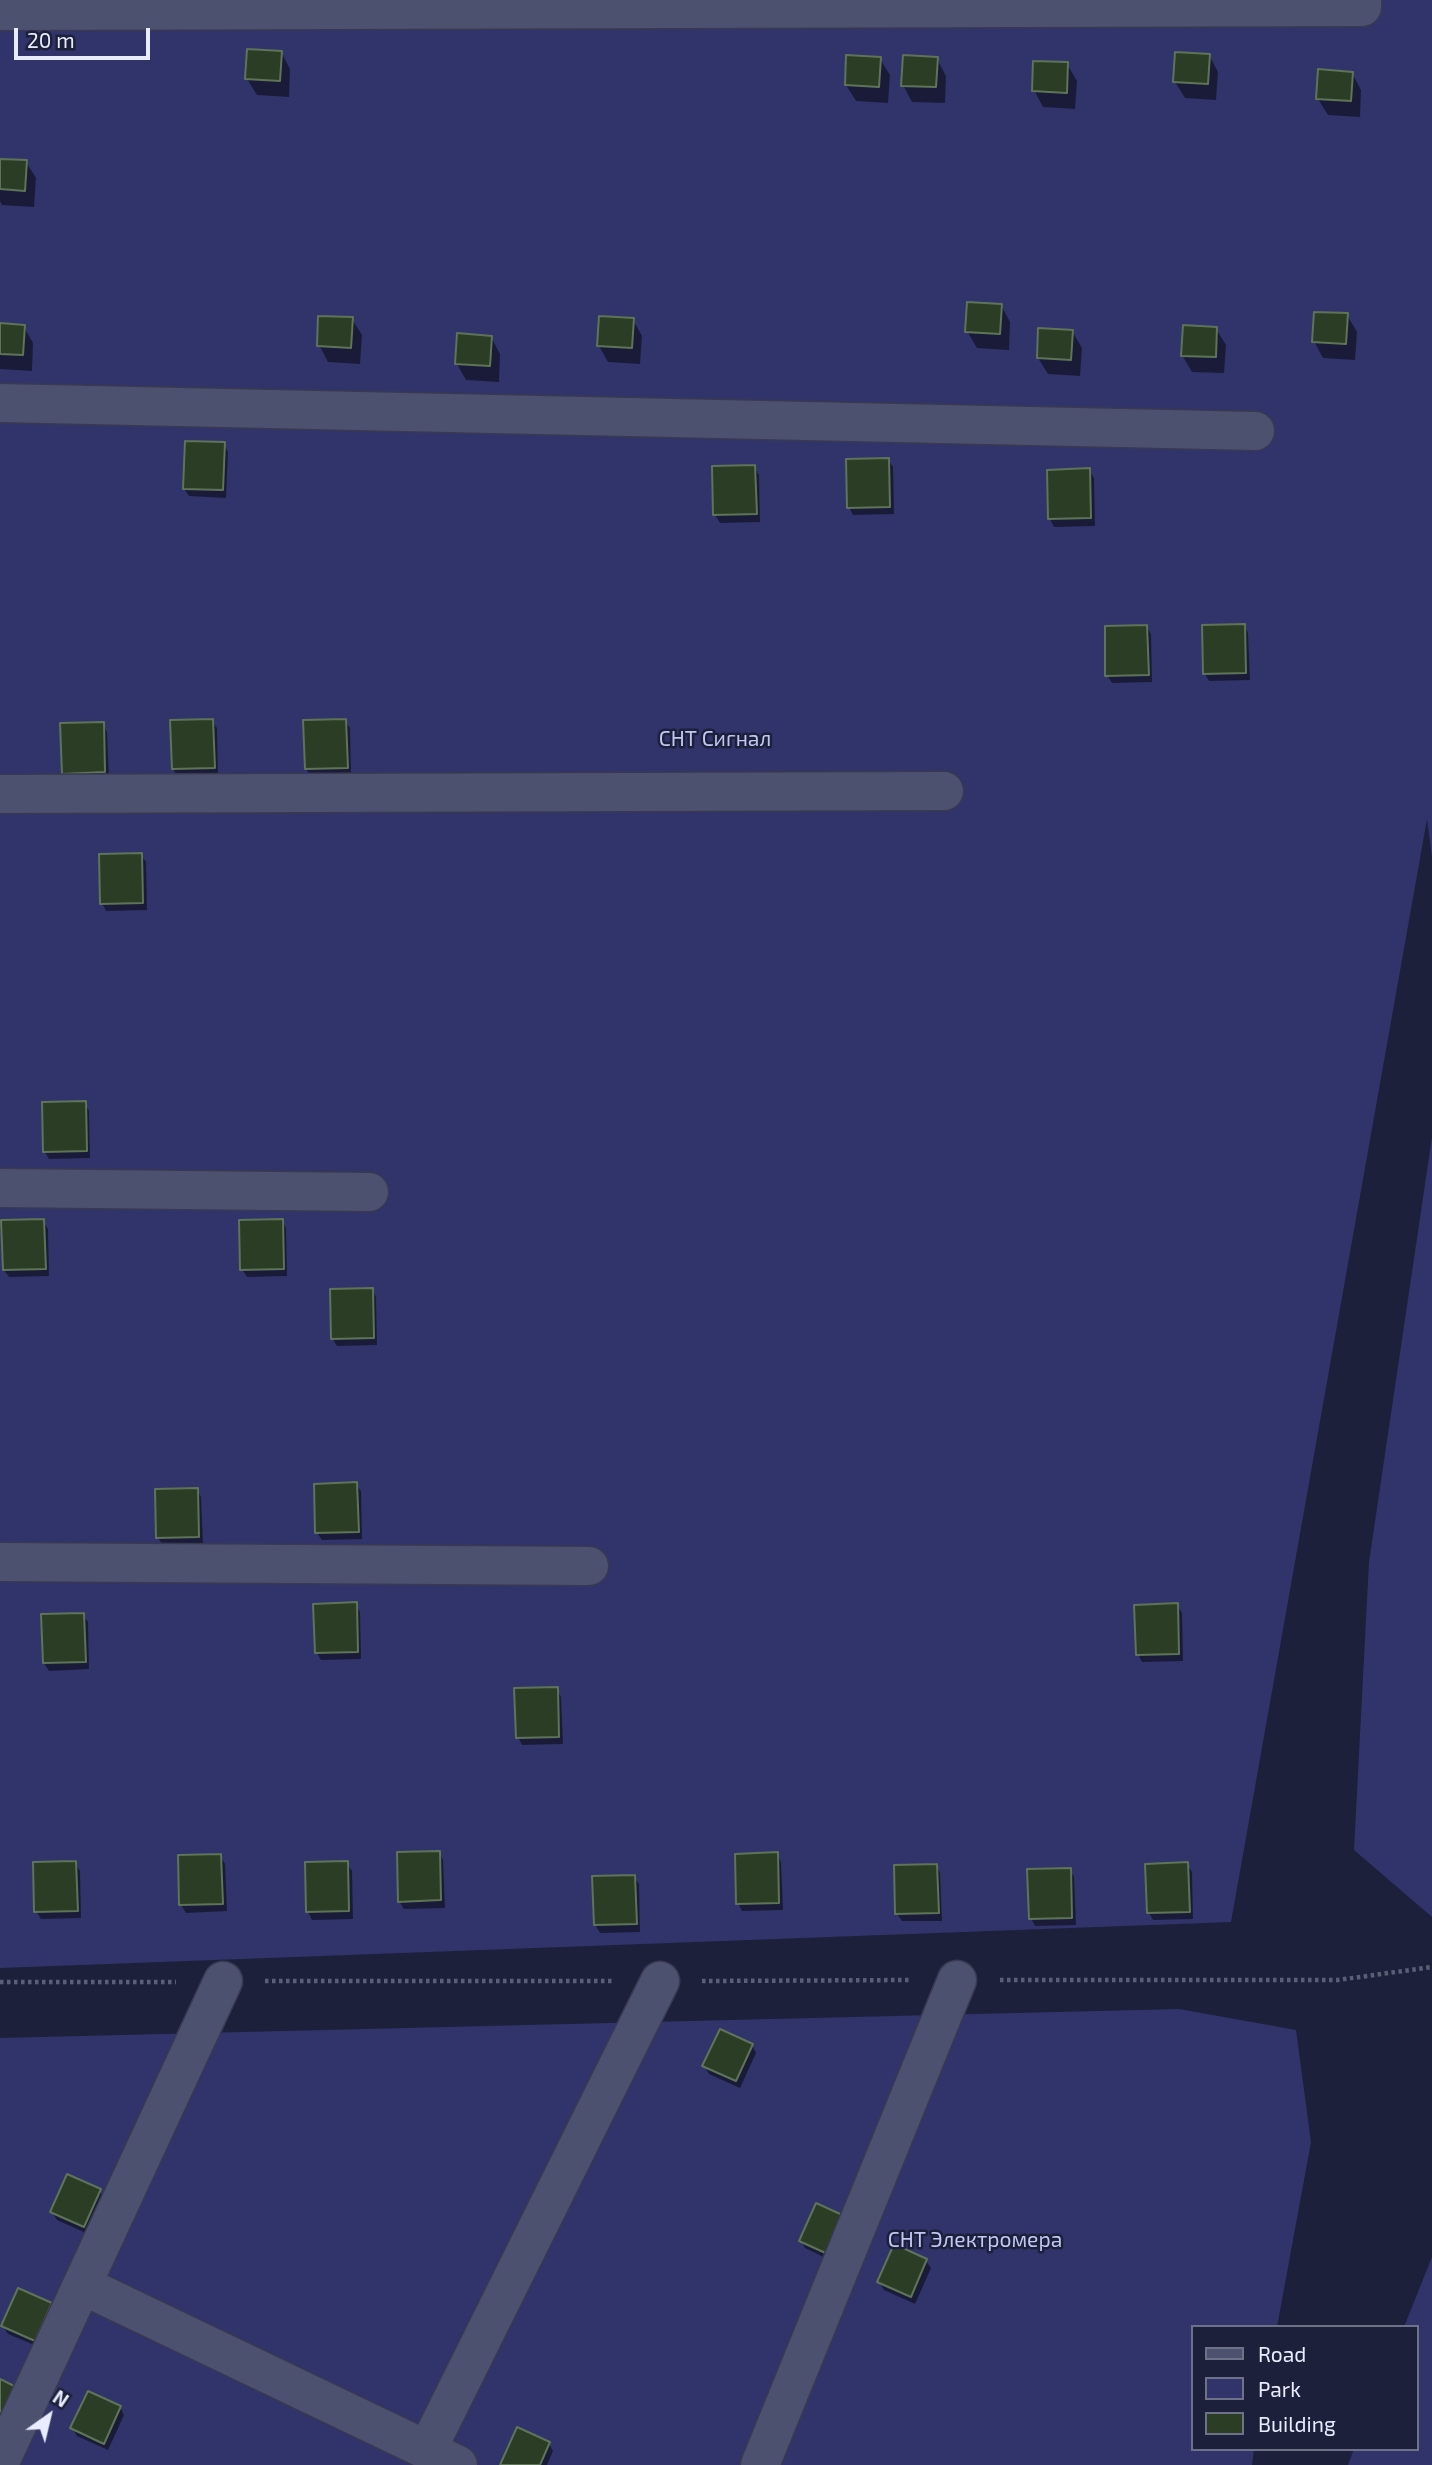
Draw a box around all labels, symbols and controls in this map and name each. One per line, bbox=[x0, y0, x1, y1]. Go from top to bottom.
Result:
scale bar bbox=[18, 14, 154, 58]
text: 20 m bbox=[27, 27, 75, 52]
park label: СНТ Сигнал bbox=[659, 726, 771, 752]
park label: СНТ Электромера bbox=[888, 2227, 1062, 2253]
legend bbox=[1190, 2325, 1418, 2451]
text: Road bbox=[1258, 2341, 1306, 2366]
text: Park bbox=[1258, 2376, 1301, 2401]
north arrow bbox=[14, 2381, 84, 2451]
text: N bbox=[49, 2385, 73, 2412]
text: Building bbox=[1258, 2411, 1336, 2436]

